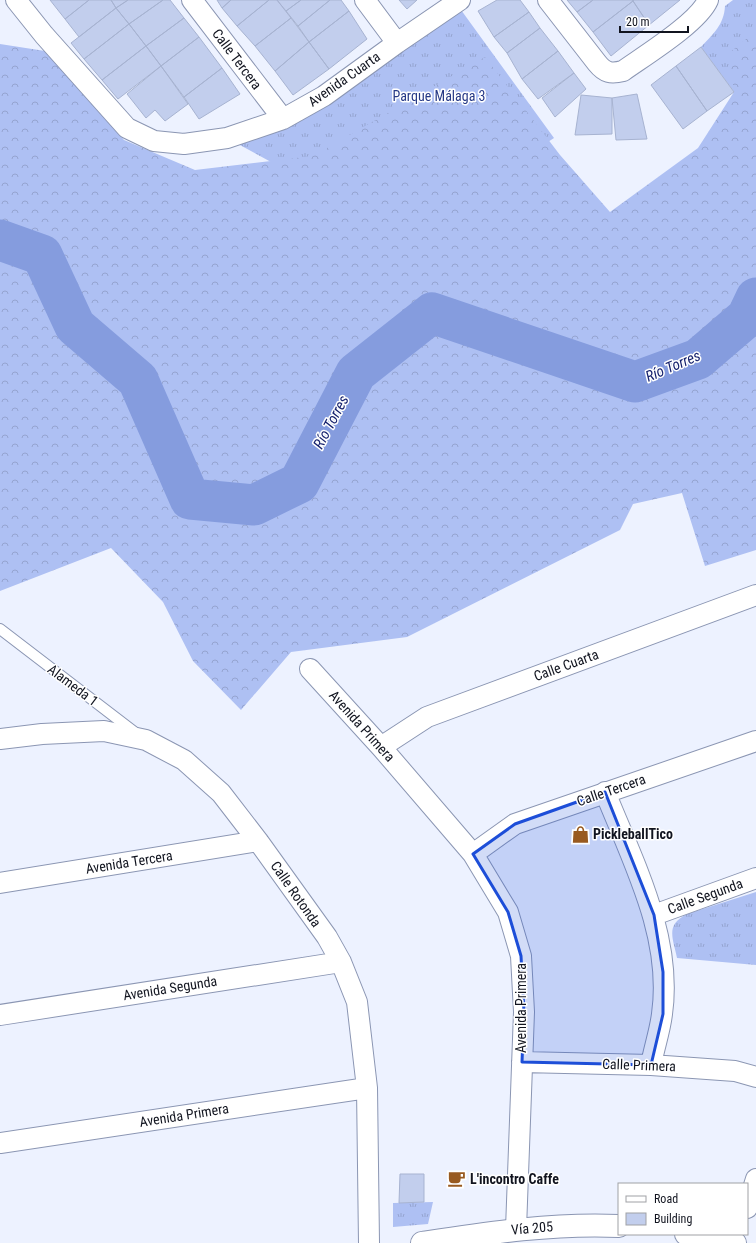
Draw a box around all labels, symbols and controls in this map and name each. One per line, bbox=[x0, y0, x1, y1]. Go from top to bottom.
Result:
scale bar bbox=[620, 8, 688, 34]
text: 20 m bbox=[626, 15, 650, 29]
street label: Calle Tercera bbox=[209, 26, 265, 92]
street label: Avenida Cuarta bbox=[305, 48, 383, 110]
park label: Parque Málaga 3 bbox=[392, 88, 486, 104]
water label: Río Torres bbox=[643, 346, 703, 386]
water label: Río Torres bbox=[309, 392, 353, 452]
street label: Calle Cuarta bbox=[531, 646, 601, 684]
street label: Alameda 1 bbox=[45, 661, 101, 709]
street label: Avenida Primera bbox=[326, 687, 398, 765]
street label: Calle Tercera bbox=[575, 771, 647, 809]
shop icon: PickleballTico bbox=[570, 824, 590, 844]
place label: PickleballTico bbox=[593, 826, 673, 842]
street label: Avenida Tercera bbox=[84, 847, 174, 877]
street label: Calle Rotonda bbox=[267, 858, 325, 930]
street label: Calle Segunda bbox=[665, 875, 745, 917]
street label: Avenida Primera bbox=[513, 963, 529, 1053]
street label: Avenida Segunda bbox=[122, 973, 218, 1003]
street label: Calle Primera bbox=[602, 1056, 676, 1074]
street label: Avenida Primera bbox=[138, 1100, 230, 1130]
cafe icon: L'incontro Caffe bbox=[447, 1169, 467, 1189]
place label: L'incontro Caffe bbox=[470, 1171, 559, 1187]
legend bbox=[618, 1183, 748, 1235]
text: Road bbox=[654, 1192, 678, 1206]
text: Building bbox=[654, 1212, 692, 1226]
street label: Vía 205 bbox=[510, 1218, 554, 1238]

